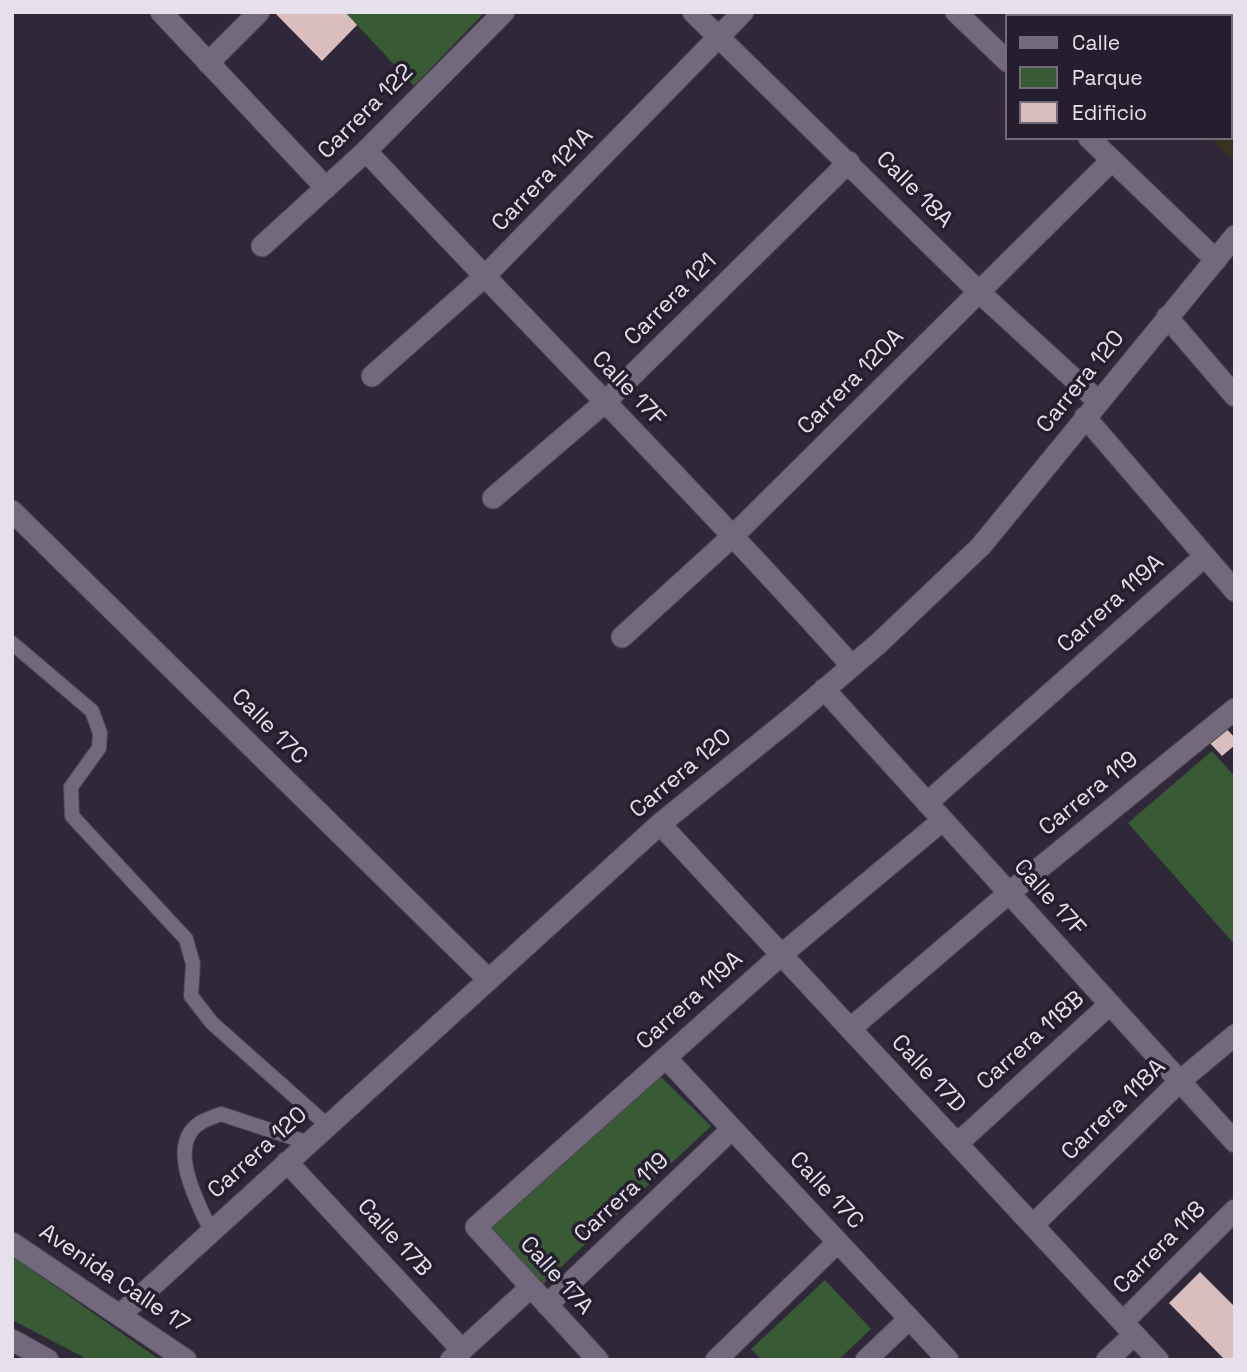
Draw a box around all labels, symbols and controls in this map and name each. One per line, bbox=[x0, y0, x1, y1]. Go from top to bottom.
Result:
legend bbox=[1006, 14, 1233, 140]
text: Calle bbox=[1072, 29, 1120, 56]
street label: Carrera 122 bbox=[313, 59, 419, 165]
text: Parque bbox=[1072, 64, 1143, 91]
text: Edificio bbox=[1072, 99, 1147, 126]
street label: Carrera 121A bbox=[487, 122, 599, 238]
street label: Calle 18A bbox=[870, 146, 958, 234]
street label: Carrera 121 bbox=[619, 248, 723, 352]
street label: Carrera 120A bbox=[792, 323, 910, 441]
street label: Carrera 120 bbox=[1031, 325, 1131, 439]
street label: Calle 17F bbox=[585, 346, 671, 432]
street label: Carrera 119A bbox=[1052, 549, 1170, 659]
street label: Calle 17C bbox=[225, 683, 313, 771]
street label: Carrera 120 bbox=[625, 724, 737, 824]
street label: Carrera 119 bbox=[1034, 746, 1144, 842]
street label: Calle 17F bbox=[1007, 854, 1091, 942]
street label: Carrera 119A bbox=[631, 946, 749, 1056]
street label: Carrera 118B bbox=[972, 986, 1090, 1096]
street label: Calle 17D bbox=[885, 1029, 971, 1119]
street label: Carrera 118A bbox=[1056, 1054, 1172, 1166]
street label: Carrera 120 bbox=[203, 1101, 313, 1205]
street label: Calle 17C bbox=[783, 1146, 869, 1236]
street label: Carrera 119 bbox=[569, 1147, 675, 1249]
street label: Calle 17B bbox=[351, 1193, 437, 1283]
street label: Carrera 118 bbox=[1108, 1196, 1212, 1300]
street label: Avenida Calle 17 bbox=[34, 1219, 194, 1339]
street label: Calle 17A bbox=[514, 1231, 598, 1321]

